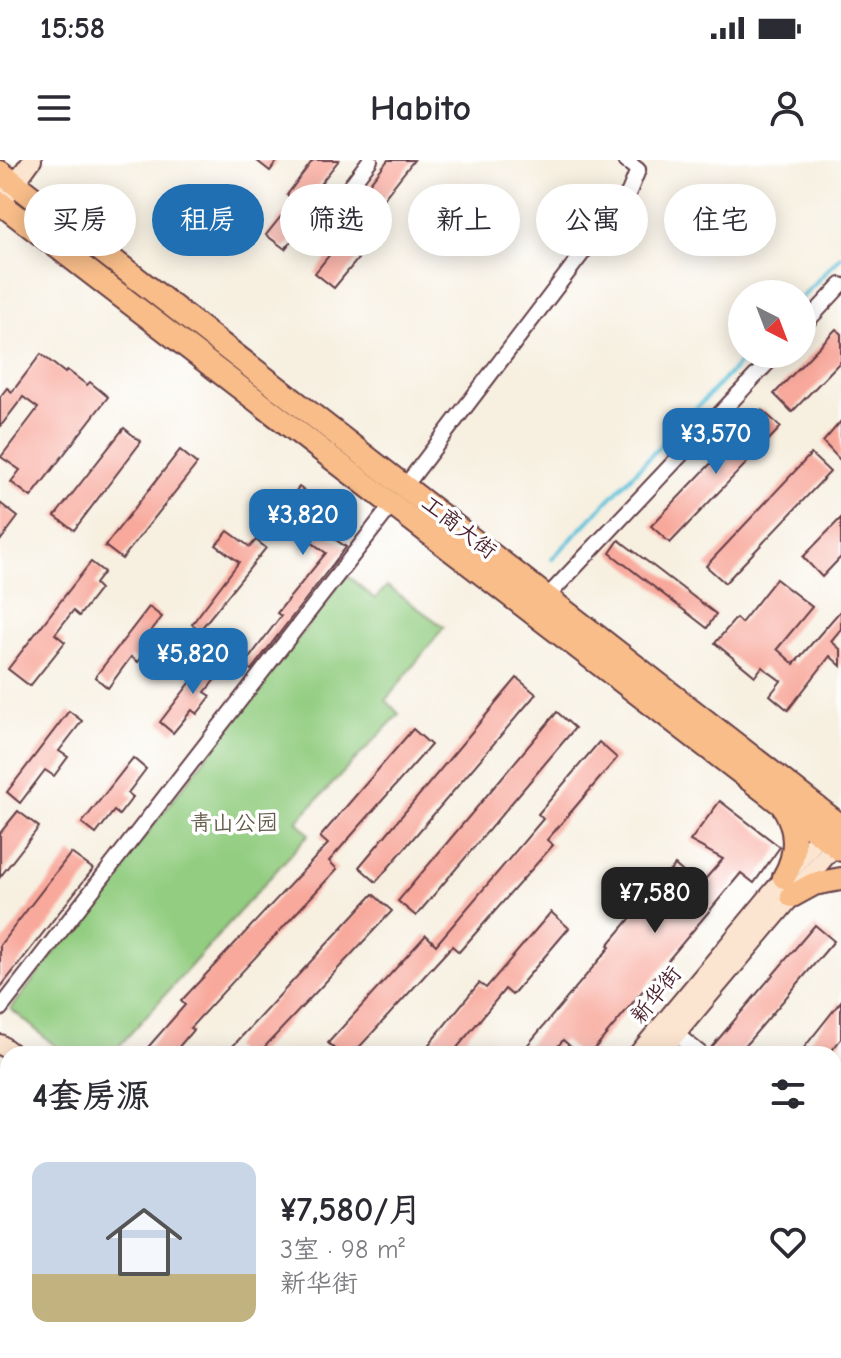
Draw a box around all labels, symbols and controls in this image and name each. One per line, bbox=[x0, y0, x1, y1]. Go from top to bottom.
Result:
text: 15:58 bbox=[40, 11, 105, 46]
icon: menu bbox=[32, 86, 76, 130]
icon: person bbox=[765, 86, 809, 130]
text: Habito bbox=[370, 88, 471, 129]
chip: 买房 bbox=[24, 184, 136, 256]
chip: 租房 bbox=[152, 184, 264, 256]
chip: 筛选 bbox=[280, 184, 392, 256]
chip: 新上 bbox=[408, 184, 520, 256]
chip: 公寓 bbox=[536, 184, 648, 256]
chip: 住宅 bbox=[664, 184, 776, 256]
north arrow bbox=[728, 280, 816, 368]
map controls bbox=[728, 280, 816, 368]
pin: ¥3,570 bbox=[651, 408, 781, 476]
text: ¥3,570 bbox=[681, 419, 751, 449]
pin: ¥3,820 bbox=[238, 489, 368, 557]
street label: 工商大街 bbox=[416, 490, 502, 564]
text: ¥3,820 bbox=[267, 500, 339, 530]
pin: ¥5,820 bbox=[128, 628, 258, 696]
text: ¥5,820 bbox=[157, 639, 229, 669]
park label: 青山公园 bbox=[190, 810, 278, 836]
pin: ¥7,580 bbox=[590, 867, 720, 935]
text: ¥7,580 bbox=[619, 878, 691, 908]
street label: 新华街 bbox=[625, 961, 687, 1029]
icon: filters bbox=[766, 1072, 810, 1116]
text: 4套房源 bbox=[32, 1076, 150, 1116]
text: ¥7,580/月 bbox=[280, 1190, 422, 1230]
icon: home bbox=[96, 1194, 192, 1290]
icon: heart bbox=[766, 1220, 810, 1264]
text: 3室 · 98 m² bbox=[280, 1235, 405, 1265]
text: 新华街 bbox=[280, 1269, 358, 1299]

